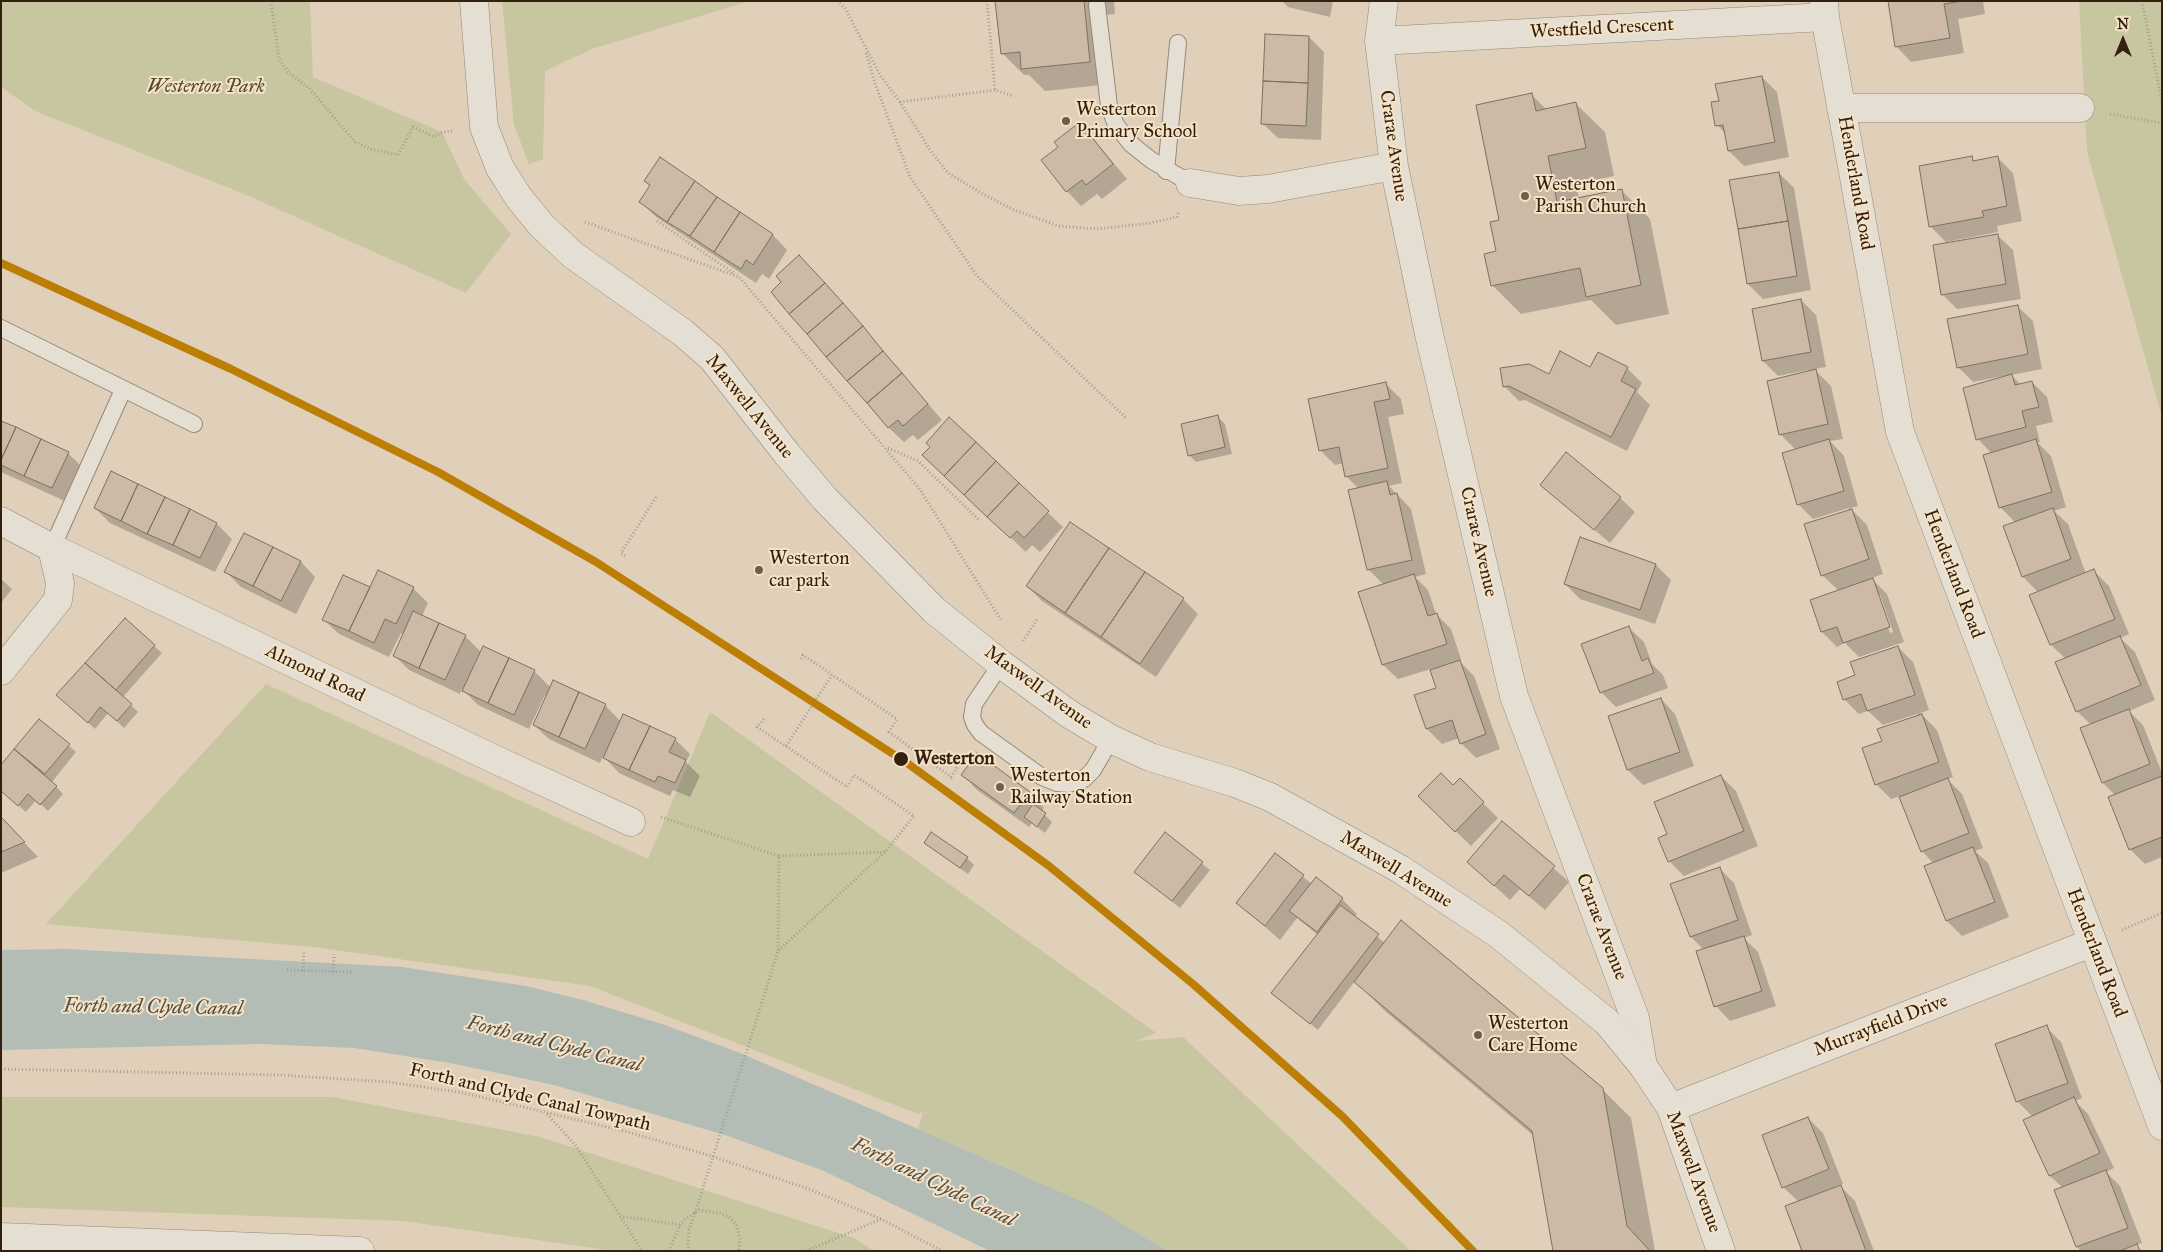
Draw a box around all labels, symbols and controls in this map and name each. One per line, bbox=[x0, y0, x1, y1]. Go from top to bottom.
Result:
street label: Westfield Crescent bbox=[1529, 14, 1675, 44]
north arrow bbox=[2098, 15, 2148, 65]
text: N bbox=[2117, 16, 2129, 33]
park label: Westerton Park bbox=[147, 76, 265, 98]
street label: Crarae Avenue bbox=[1374, 89, 1412, 203]
place label: Westerton Primary School bbox=[1076, 99, 1197, 143]
street label: Henderland Road bbox=[1832, 114, 1878, 252]
marker: Westerton Primary School bbox=[1060, 115, 1072, 127]
place label: Westerton Parish Church bbox=[1535, 174, 1647, 218]
marker: Westerton Parish Church bbox=[1519, 190, 1531, 202]
street label: Maxwell Avenue bbox=[700, 350, 798, 464]
street label: Crarae Avenue bbox=[1454, 485, 1502, 599]
street label: Henderland Road bbox=[1918, 506, 1988, 642]
place label: Westerton car park bbox=[769, 548, 850, 592]
marker: Westerton car park bbox=[753, 564, 765, 576]
street label: Almond Road bbox=[261, 640, 369, 708]
street label: Maxwell Avenue bbox=[980, 641, 1096, 735]
place label: Westerton bbox=[914, 748, 995, 770]
marker: Westerton bbox=[892, 750, 910, 768]
place label: Westerton Railway Station bbox=[1010, 765, 1132, 809]
marker: Westerton Railway Station bbox=[994, 781, 1006, 793]
street label: Maxwell Avenue bbox=[1336, 827, 1456, 913]
street label: Crarae Avenue bbox=[1570, 870, 1632, 984]
street label: Henderland Road bbox=[2061, 885, 2131, 1021]
street label: Murrayfield Drive bbox=[1811, 990, 1951, 1062]
water label: Forth and Clyde Canal bbox=[63, 994, 243, 1022]
water label: Forth and Clyde Canal bbox=[464, 1012, 644, 1078]
place label: Westerton Care Home bbox=[1488, 1013, 1578, 1057]
marker: Westerton Care Home bbox=[1472, 1029, 1484, 1041]
street label: Forth and Clyde Canal Towpath bbox=[407, 1059, 653, 1137]
street label: Maxwell Avenue bbox=[1660, 1108, 1726, 1236]
water label: Forth and Clyde Canal bbox=[847, 1133, 1019, 1233]

